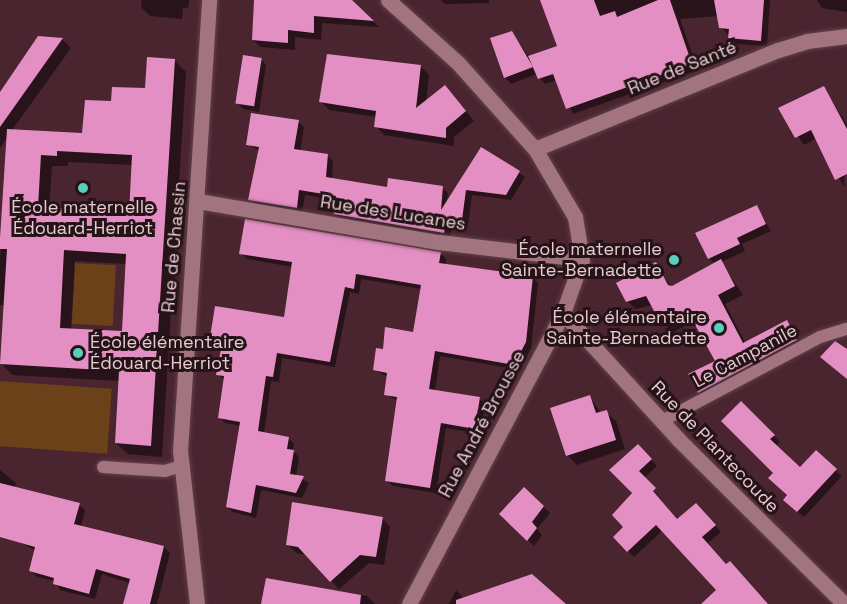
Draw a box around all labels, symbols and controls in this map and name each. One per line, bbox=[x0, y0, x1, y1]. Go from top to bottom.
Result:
street label: Rue de Santé bbox=[624, 36, 740, 100]
street label: Rue de Chassin bbox=[157, 180, 191, 314]
marker: École maternelle Édouard-Herriot bbox=[76, 181, 90, 195]
street label: Rue des Lucanes bbox=[319, 191, 467, 235]
place label: École maternelle Édouard-Herriot bbox=[11, 197, 155, 240]
place label: École maternelle Sainte-Bernadette bbox=[501, 239, 662, 282]
marker: École maternelle Sainte-Bernadette bbox=[667, 253, 681, 267]
place label: École élémentaire Sainte-Bernadette bbox=[546, 307, 707, 350]
street label: Le Campanile bbox=[689, 319, 801, 393]
marker: École élémentaire Sainte-Bernadette bbox=[712, 321, 726, 335]
place label: École élémentaire Édouard-Herriot bbox=[90, 332, 244, 374]
marker: École élémentaire Édouard-Herriot bbox=[71, 346, 85, 360]
street label: Rue André Brousse bbox=[434, 347, 530, 501]
street label: Rue de Plantecoude bbox=[647, 377, 783, 517]

